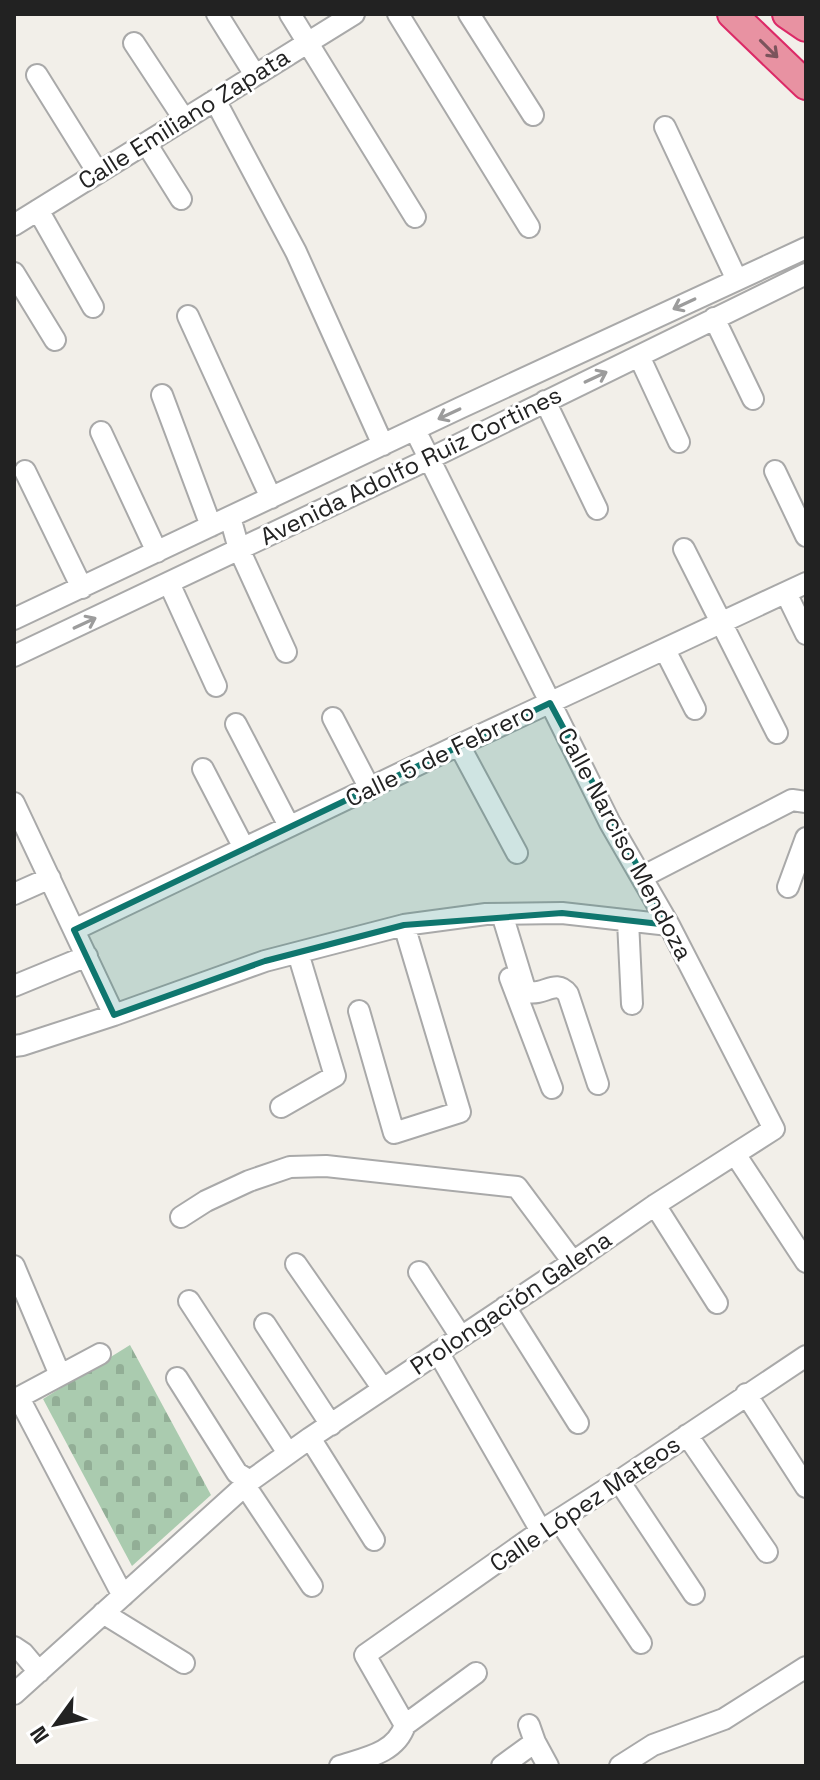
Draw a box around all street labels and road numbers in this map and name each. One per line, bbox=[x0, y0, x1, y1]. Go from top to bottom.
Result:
street label: Calle Emiliano Zapata bbox=[72, 41, 295, 196]
street label: Avenida Adolfo Ruiz Cortines bbox=[255, 379, 567, 552]
street label: Calle 5 de Febrero bbox=[340, 695, 539, 814]
street label: Calle Narciso Mendoza bbox=[551, 722, 700, 966]
street label: Prolongación Galena bbox=[404, 1224, 618, 1382]
street label: Calle López Mateos bbox=[484, 1428, 686, 1579]

